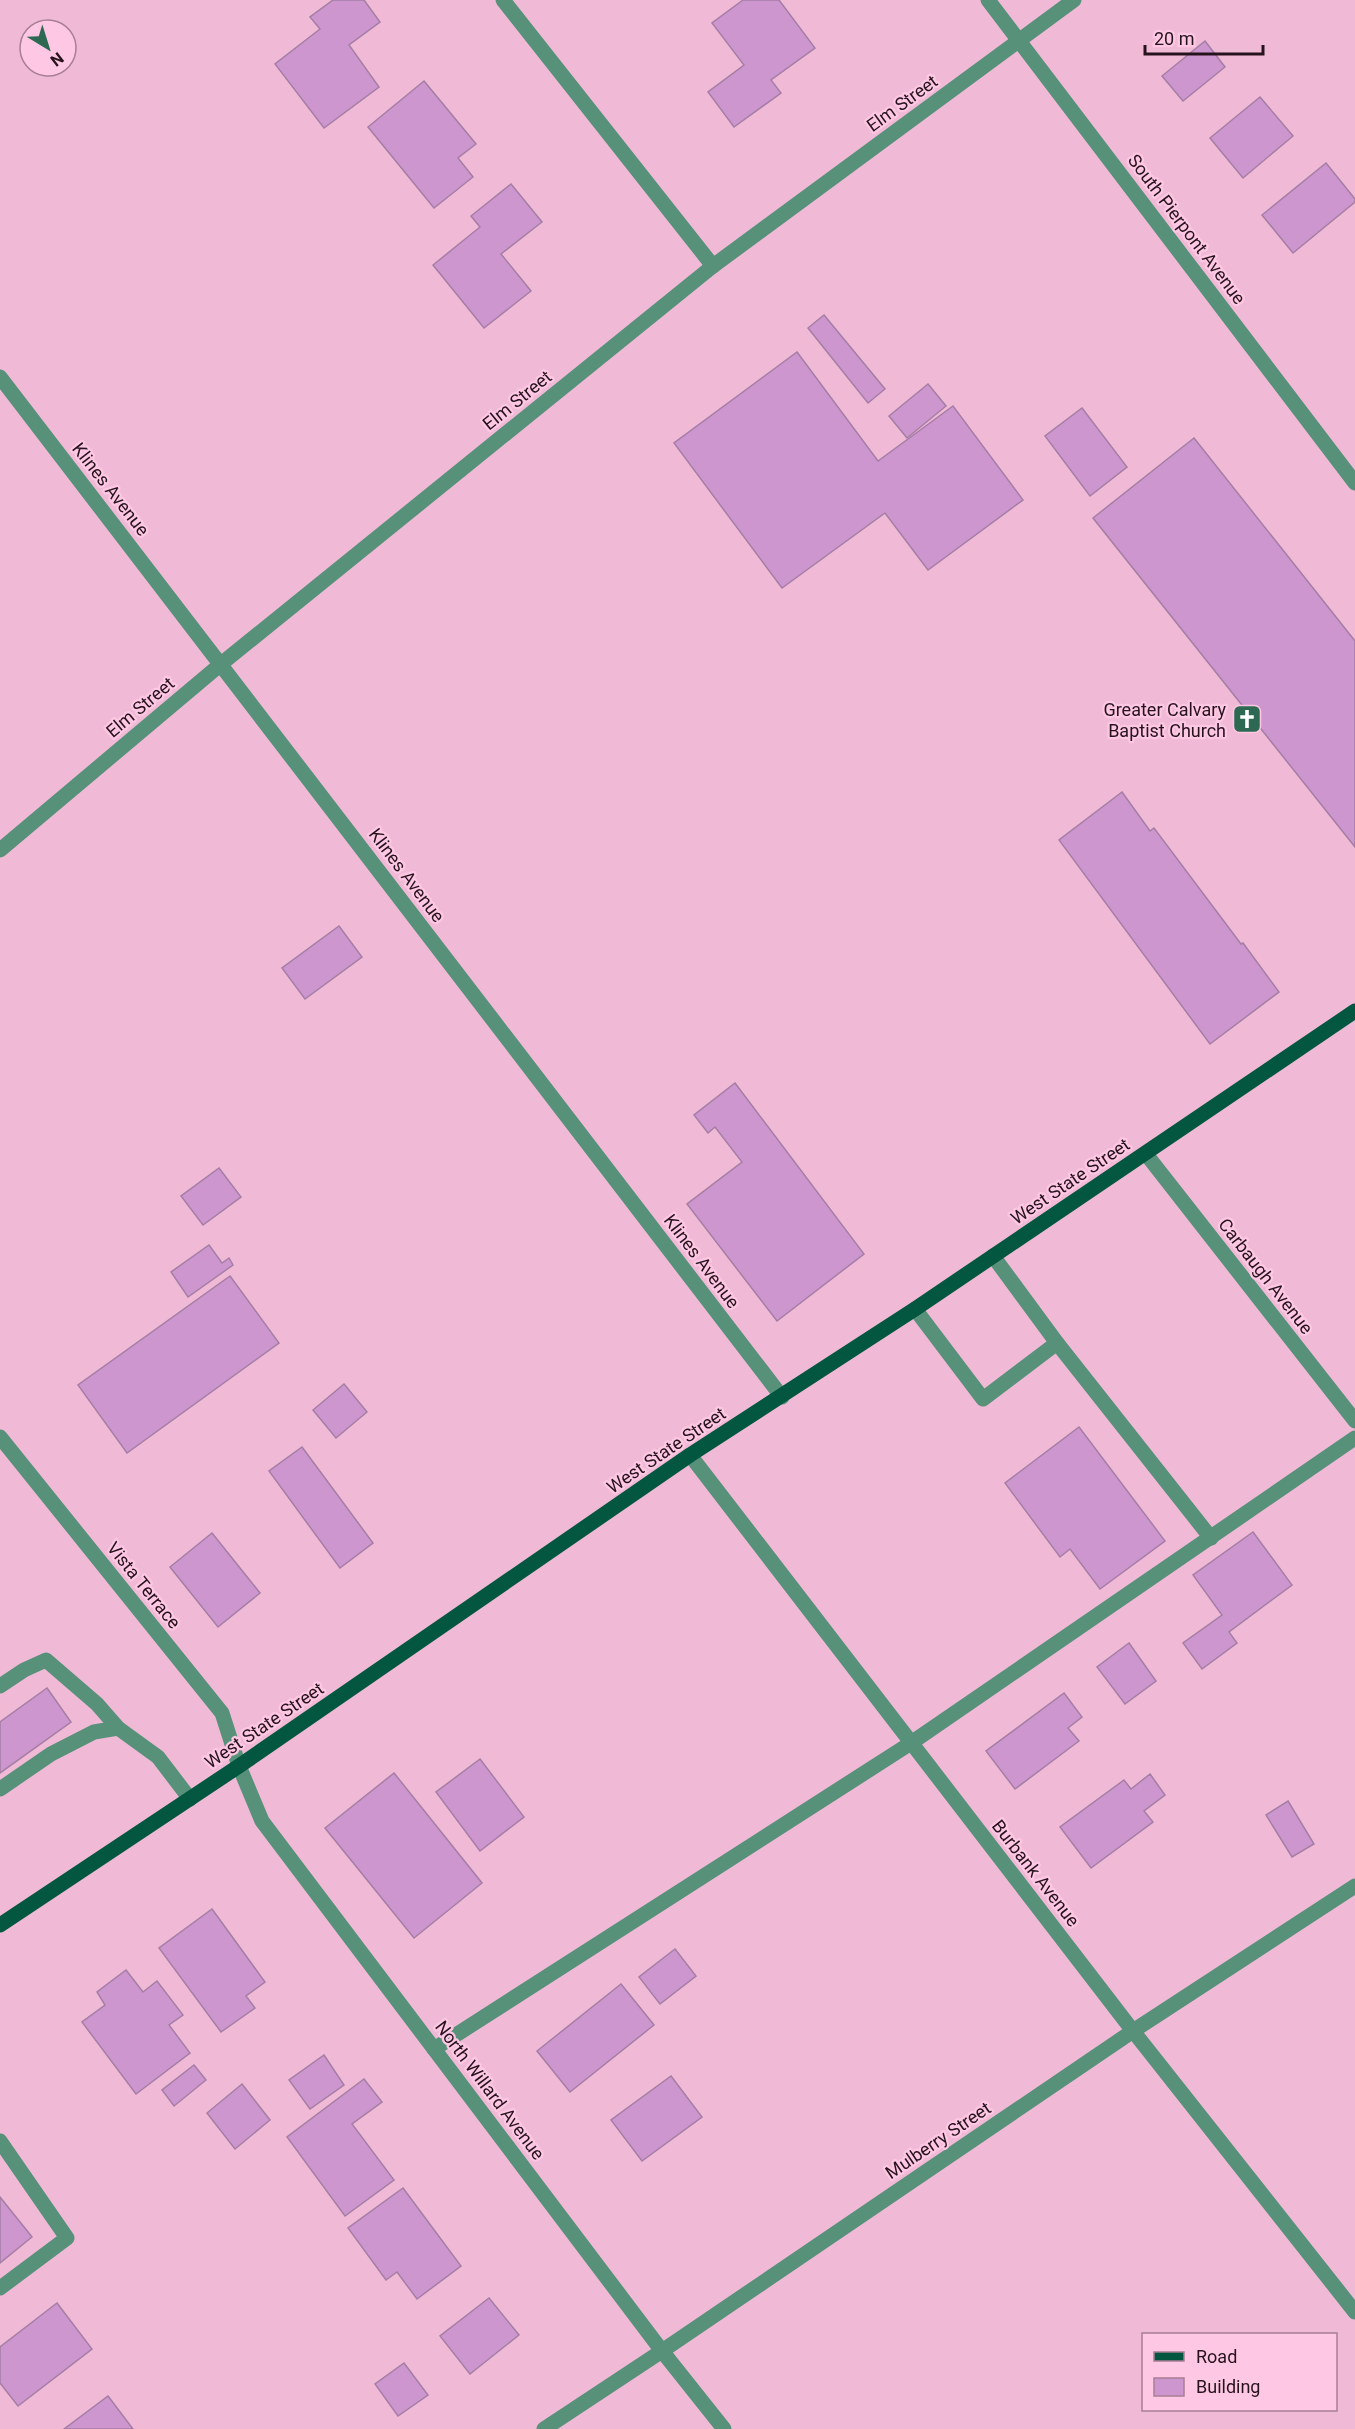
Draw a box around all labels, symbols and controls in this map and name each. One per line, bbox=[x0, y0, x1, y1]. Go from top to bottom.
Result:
north arrow bbox=[18, 18, 78, 78]
scale bar bbox=[1145, 18, 1264, 56]
text: 20 m bbox=[1154, 28, 1194, 49]
text: N bbox=[47, 48, 67, 70]
street label: Elm Street bbox=[863, 70, 942, 136]
street label: South Pierpont Avenue bbox=[1124, 150, 1250, 308]
street label: Elm Street bbox=[478, 366, 556, 434]
street label: Klines Avenue bbox=[68, 438, 154, 540]
street label: Elm Street bbox=[102, 672, 178, 742]
place label: Greater Calvary Baptist Church bbox=[1103, 699, 1226, 741]
church icon: Greater Calvary Baptist Church bbox=[1231, 703, 1263, 735]
street label: Klines Avenue bbox=[365, 824, 449, 926]
street label: West State Street bbox=[1007, 1133, 1133, 1228]
street label: Klines Avenue bbox=[660, 1210, 744, 1312]
street label: Carbaugh Avenue bbox=[1214, 1214, 1318, 1338]
street label: West State Street bbox=[603, 1402, 729, 1497]
street label: Vista Terrace bbox=[103, 1538, 185, 1632]
street label: West State Street bbox=[201, 1677, 327, 1772]
street label: Burbank Avenue bbox=[988, 1815, 1084, 1931]
street label: North Willard Avenue bbox=[431, 2017, 549, 2163]
street label: Mulberry Street bbox=[881, 2097, 995, 2183]
legend bbox=[1142, 2333, 1337, 2411]
text: Road bbox=[1196, 2346, 1237, 2367]
text: Building bbox=[1196, 2376, 1260, 2397]

